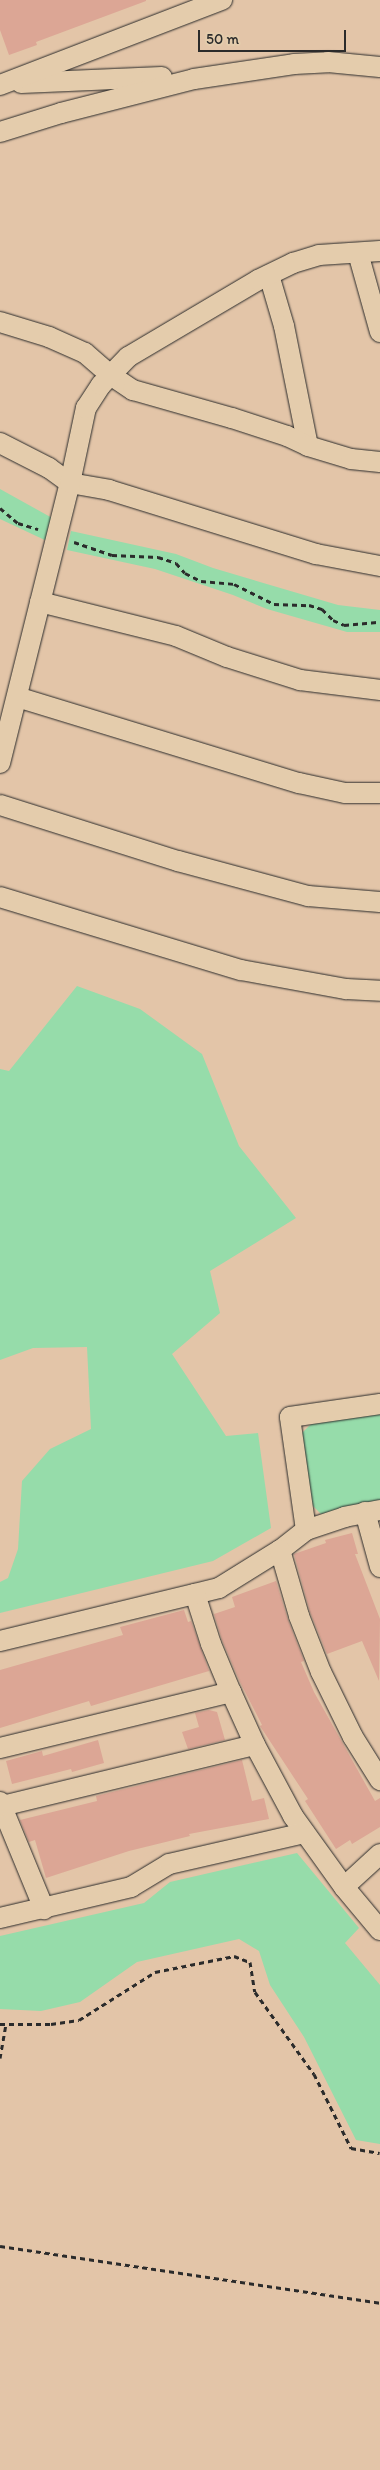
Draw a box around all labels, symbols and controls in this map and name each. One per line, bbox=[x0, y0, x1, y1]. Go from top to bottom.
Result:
scale bar bbox=[200, 20, 348, 52]
text: 50 m bbox=[206, 30, 239, 48]

